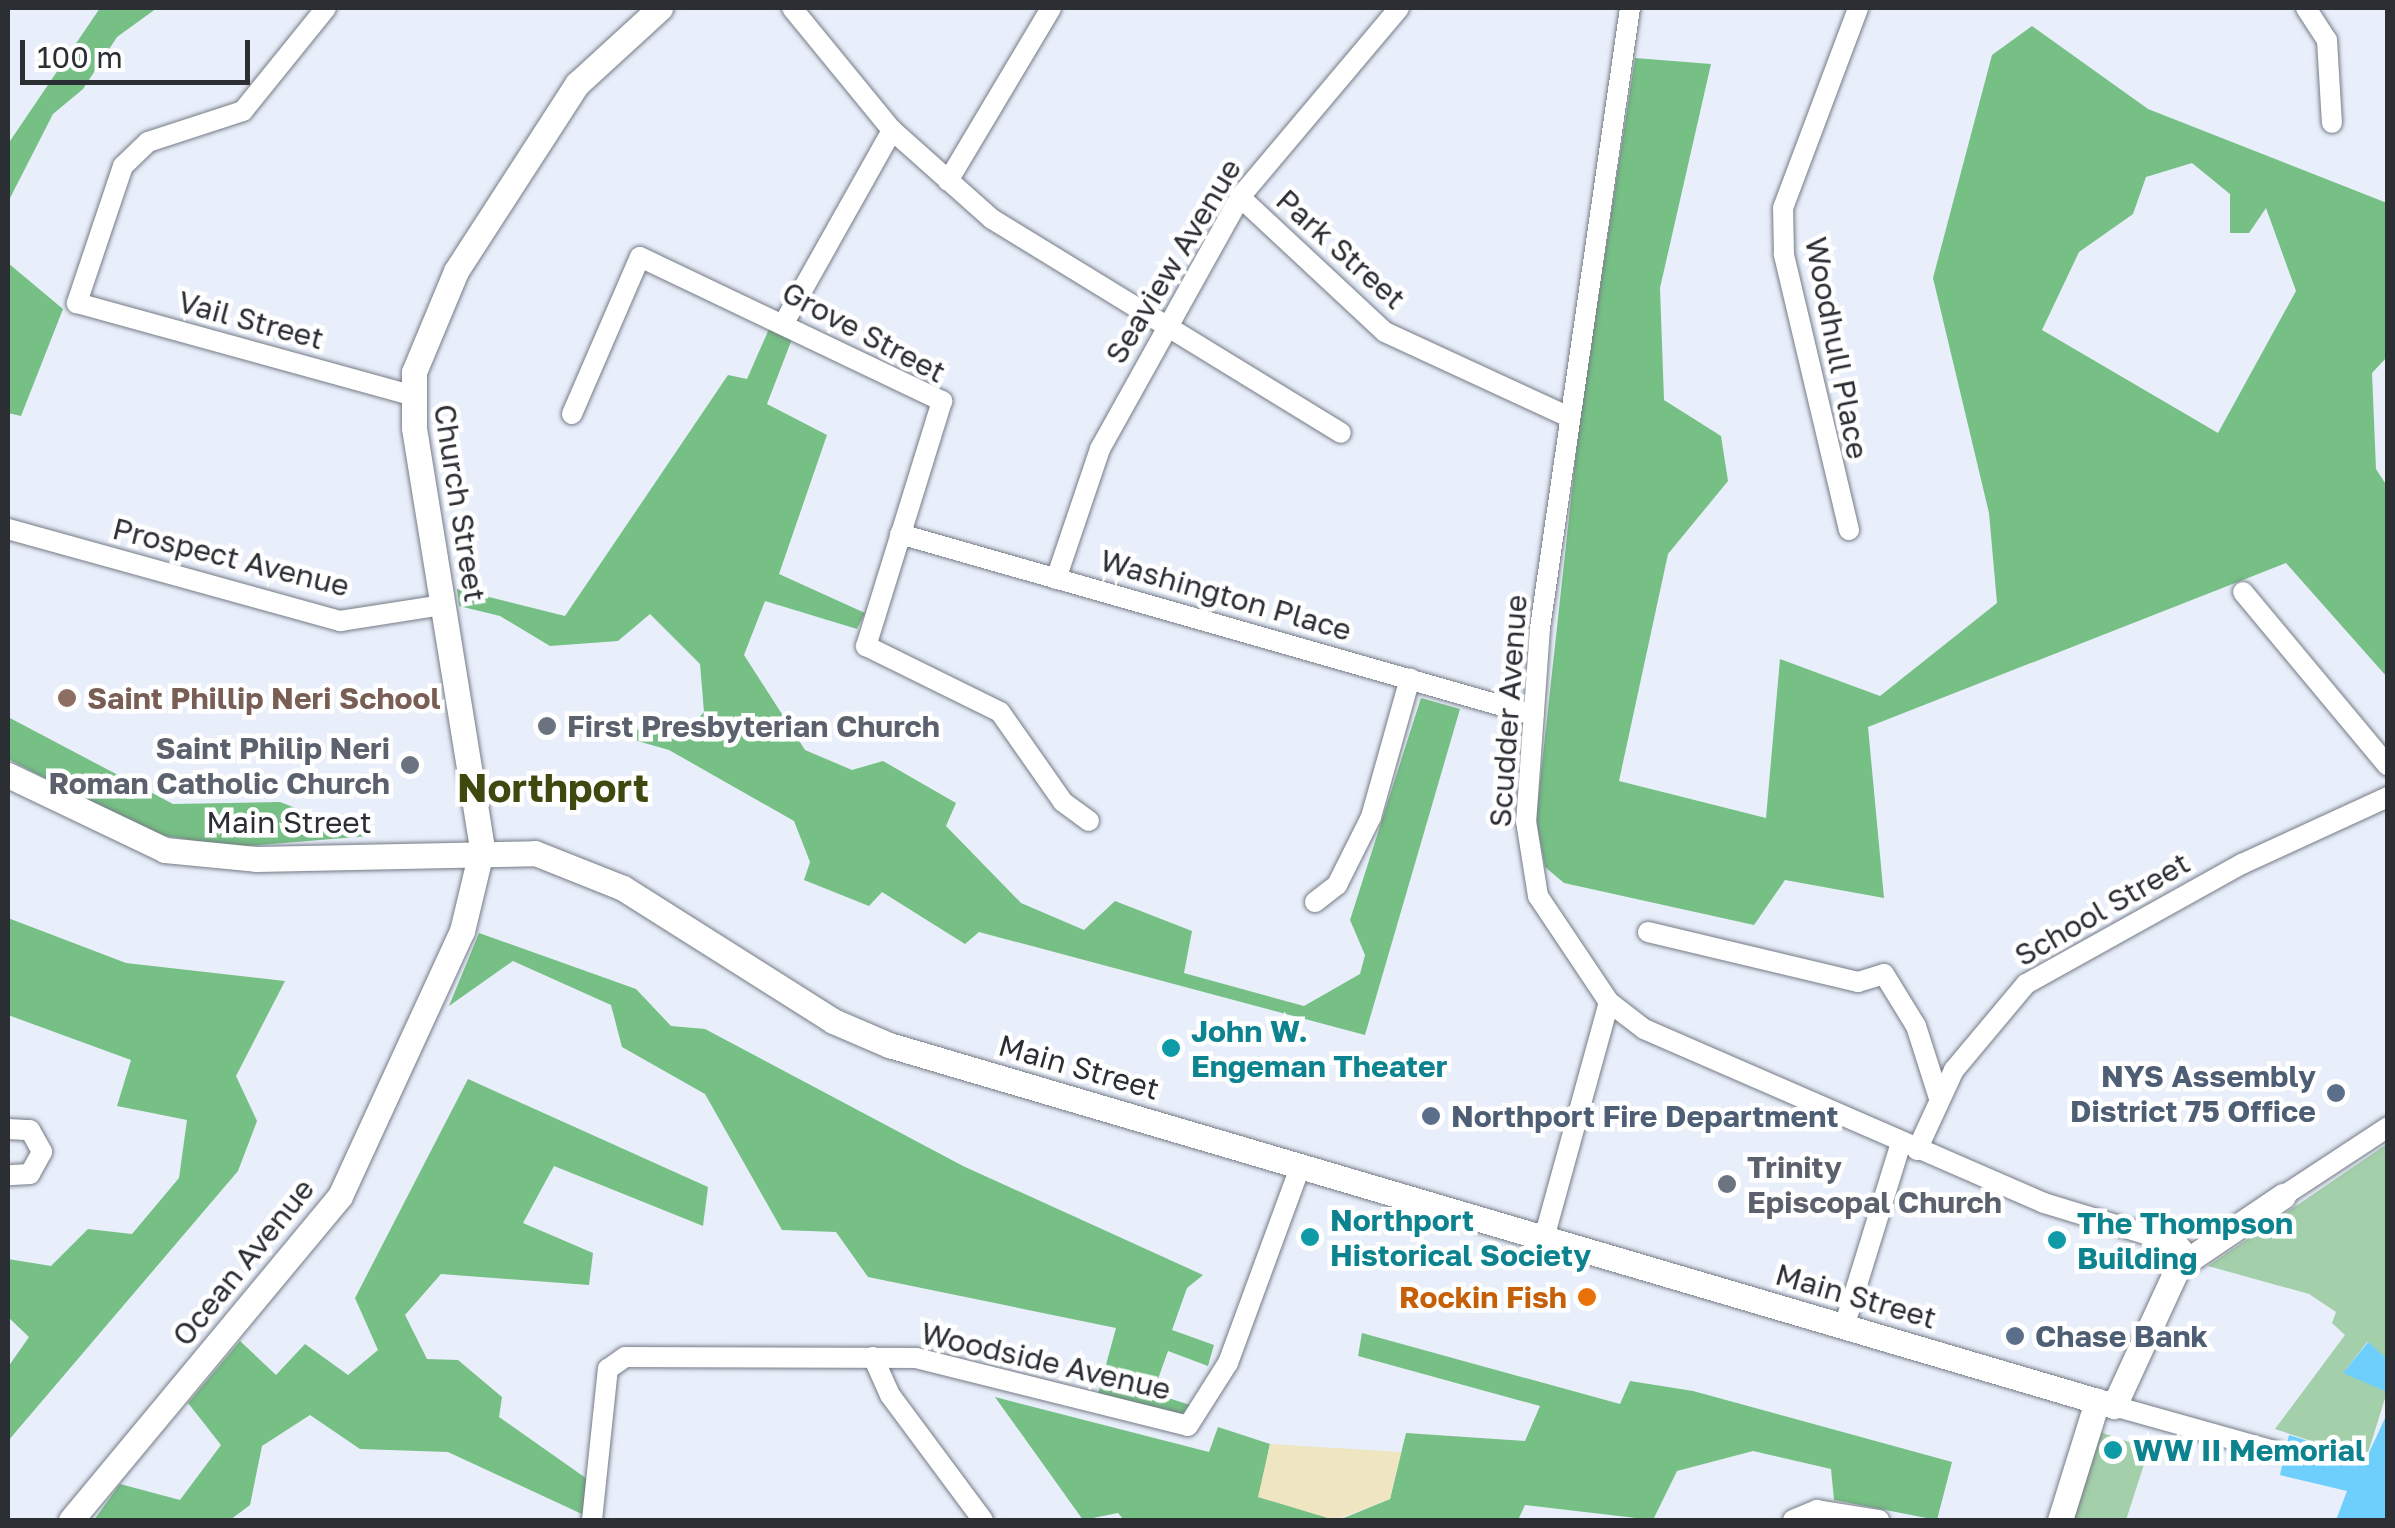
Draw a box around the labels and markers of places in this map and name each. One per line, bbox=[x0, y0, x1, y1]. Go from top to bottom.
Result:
place label: Saint Phillip Neri School bbox=[87, 680, 441, 716]
marker: Saint Phillip Neri School bbox=[56, 687, 78, 709]
place label: First Presbyterian Church bbox=[567, 708, 940, 744]
marker: First Presbyterian Church bbox=[536, 715, 558, 737]
place label: Saint Philip Neri Roman Catholic Church bbox=[48, 730, 390, 800]
marker: Saint Philip Neri Roman Catholic Church bbox=[399, 754, 421, 776]
place label: John W. Engeman Theater bbox=[1191, 1013, 1447, 1084]
marker: John W. Engeman Theater bbox=[1160, 1037, 1182, 1059]
place label: NYS Assembly District 75 Office bbox=[2070, 1058, 2316, 1128]
marker: NYS Assembly District 75 Office bbox=[2325, 1082, 2347, 1104]
place label: Northport Fire Department bbox=[1451, 1098, 1838, 1134]
marker: Northport Fire Department bbox=[1420, 1105, 1442, 1127]
place label: Trinity Episcopal Church bbox=[1747, 1149, 2002, 1220]
marker: Trinity Episcopal Church bbox=[1716, 1173, 1738, 1195]
place label: Northport Historical Society bbox=[1330, 1202, 1591, 1272]
place label: The Thompson Building bbox=[2077, 1205, 2293, 1276]
marker: Northport Historical Society bbox=[1299, 1226, 1321, 1248]
marker: The Thompson Building bbox=[2046, 1229, 2068, 1251]
place label: Rockin Fish bbox=[1399, 1279, 1567, 1315]
marker: Rockin Fish bbox=[1576, 1286, 1598, 1308]
place label: Chase Bank bbox=[2035, 1318, 2208, 1354]
marker: Chase Bank bbox=[2004, 1325, 2026, 1347]
place label: WW II Memorial bbox=[2133, 1432, 2365, 1468]
marker: WW II Memorial bbox=[2102, 1439, 2124, 1461]

